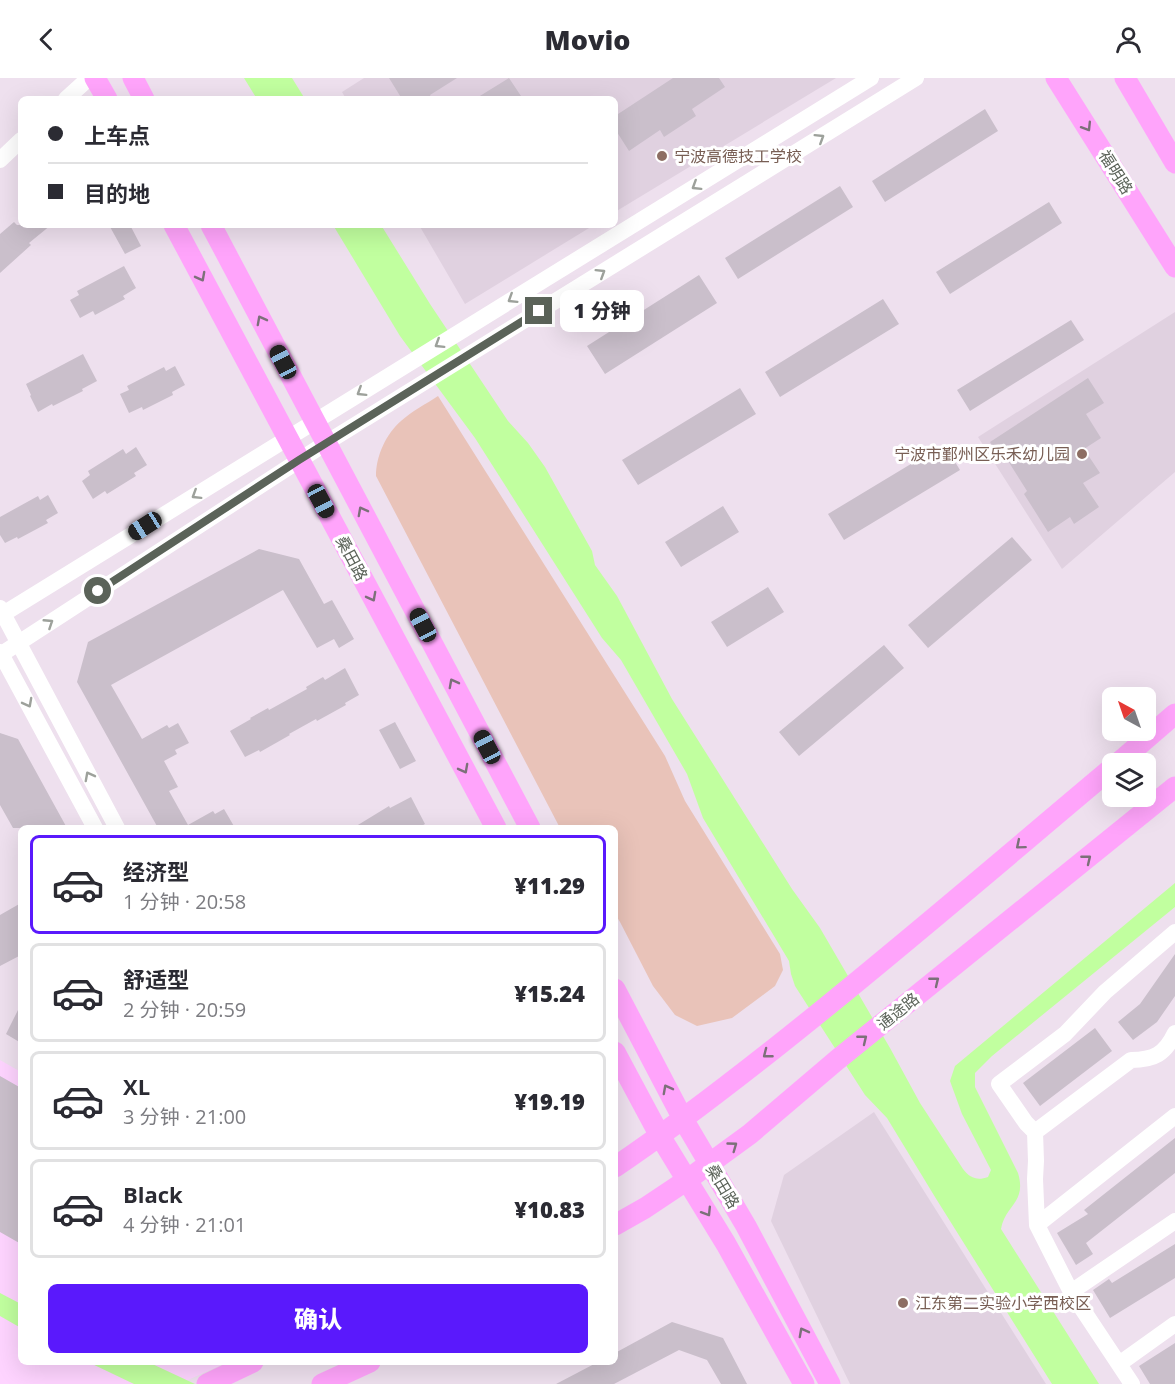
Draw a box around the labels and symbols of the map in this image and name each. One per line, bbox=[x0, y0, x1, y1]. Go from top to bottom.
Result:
one-way arrow bbox=[1080, 121, 1091, 132]
one-way arrow bbox=[814, 133, 824, 145]
place label: 宁波高德技工学校 bbox=[674, 145, 802, 167]
street label: 福明路 bbox=[1094, 146, 1138, 198]
marker: 宁波高德技工学校 bbox=[655, 149, 669, 163]
one-way arrow bbox=[692, 178, 702, 190]
one-way arrow bbox=[194, 270, 205, 281]
one-way arrow bbox=[594, 270, 605, 281]
callout: 1 分钟 bbox=[560, 290, 644, 332]
one-way arrow bbox=[508, 292, 518, 304]
route end bbox=[525, 297, 552, 324]
one-way arrow bbox=[257, 316, 268, 326]
one-way arrow bbox=[435, 337, 445, 349]
car bbox=[267, 342, 299, 382]
one-way arrow bbox=[357, 384, 367, 396]
place label: 宁波市鄞州区乐禾幼儿园 bbox=[894, 443, 1070, 465]
marker: 宁波市鄞州区乐禾幼儿园 bbox=[1075, 447, 1089, 461]
car bbox=[305, 481, 337, 521]
one-way arrow bbox=[191, 487, 202, 498]
one-way arrow bbox=[358, 507, 369, 517]
car bbox=[125, 509, 165, 543]
street label: 桑田路 bbox=[331, 532, 373, 584]
route start bbox=[84, 577, 111, 604]
one-way arrow bbox=[365, 591, 376, 601]
car bbox=[407, 605, 439, 645]
one-way arrow bbox=[43, 618, 53, 630]
one-way arrow bbox=[449, 679, 460, 690]
north arrow bbox=[1102, 687, 1156, 741]
one-way arrow bbox=[21, 697, 32, 707]
car bbox=[471, 727, 503, 767]
one-way arrow bbox=[457, 763, 468, 773]
one-way arrow bbox=[85, 772, 96, 783]
one-way arrow bbox=[1016, 838, 1027, 849]
one-way arrow bbox=[1080, 855, 1091, 866]
one-way arrow bbox=[928, 978, 939, 989]
street label: 通途路 bbox=[872, 987, 924, 1035]
one-way arrow bbox=[857, 1036, 868, 1047]
one-way arrow bbox=[763, 1046, 774, 1057]
one-way arrow bbox=[663, 1084, 675, 1095]
one-way arrow bbox=[727, 1142, 738, 1153]
street label: 桑田路 bbox=[701, 1160, 745, 1212]
one-way arrow bbox=[699, 1206, 711, 1216]
place label: 江东第二实验小学西校区 bbox=[915, 1292, 1091, 1314]
marker: 江东第二实验小学西校区 bbox=[896, 1296, 910, 1310]
one-way arrow bbox=[799, 1328, 810, 1339]

